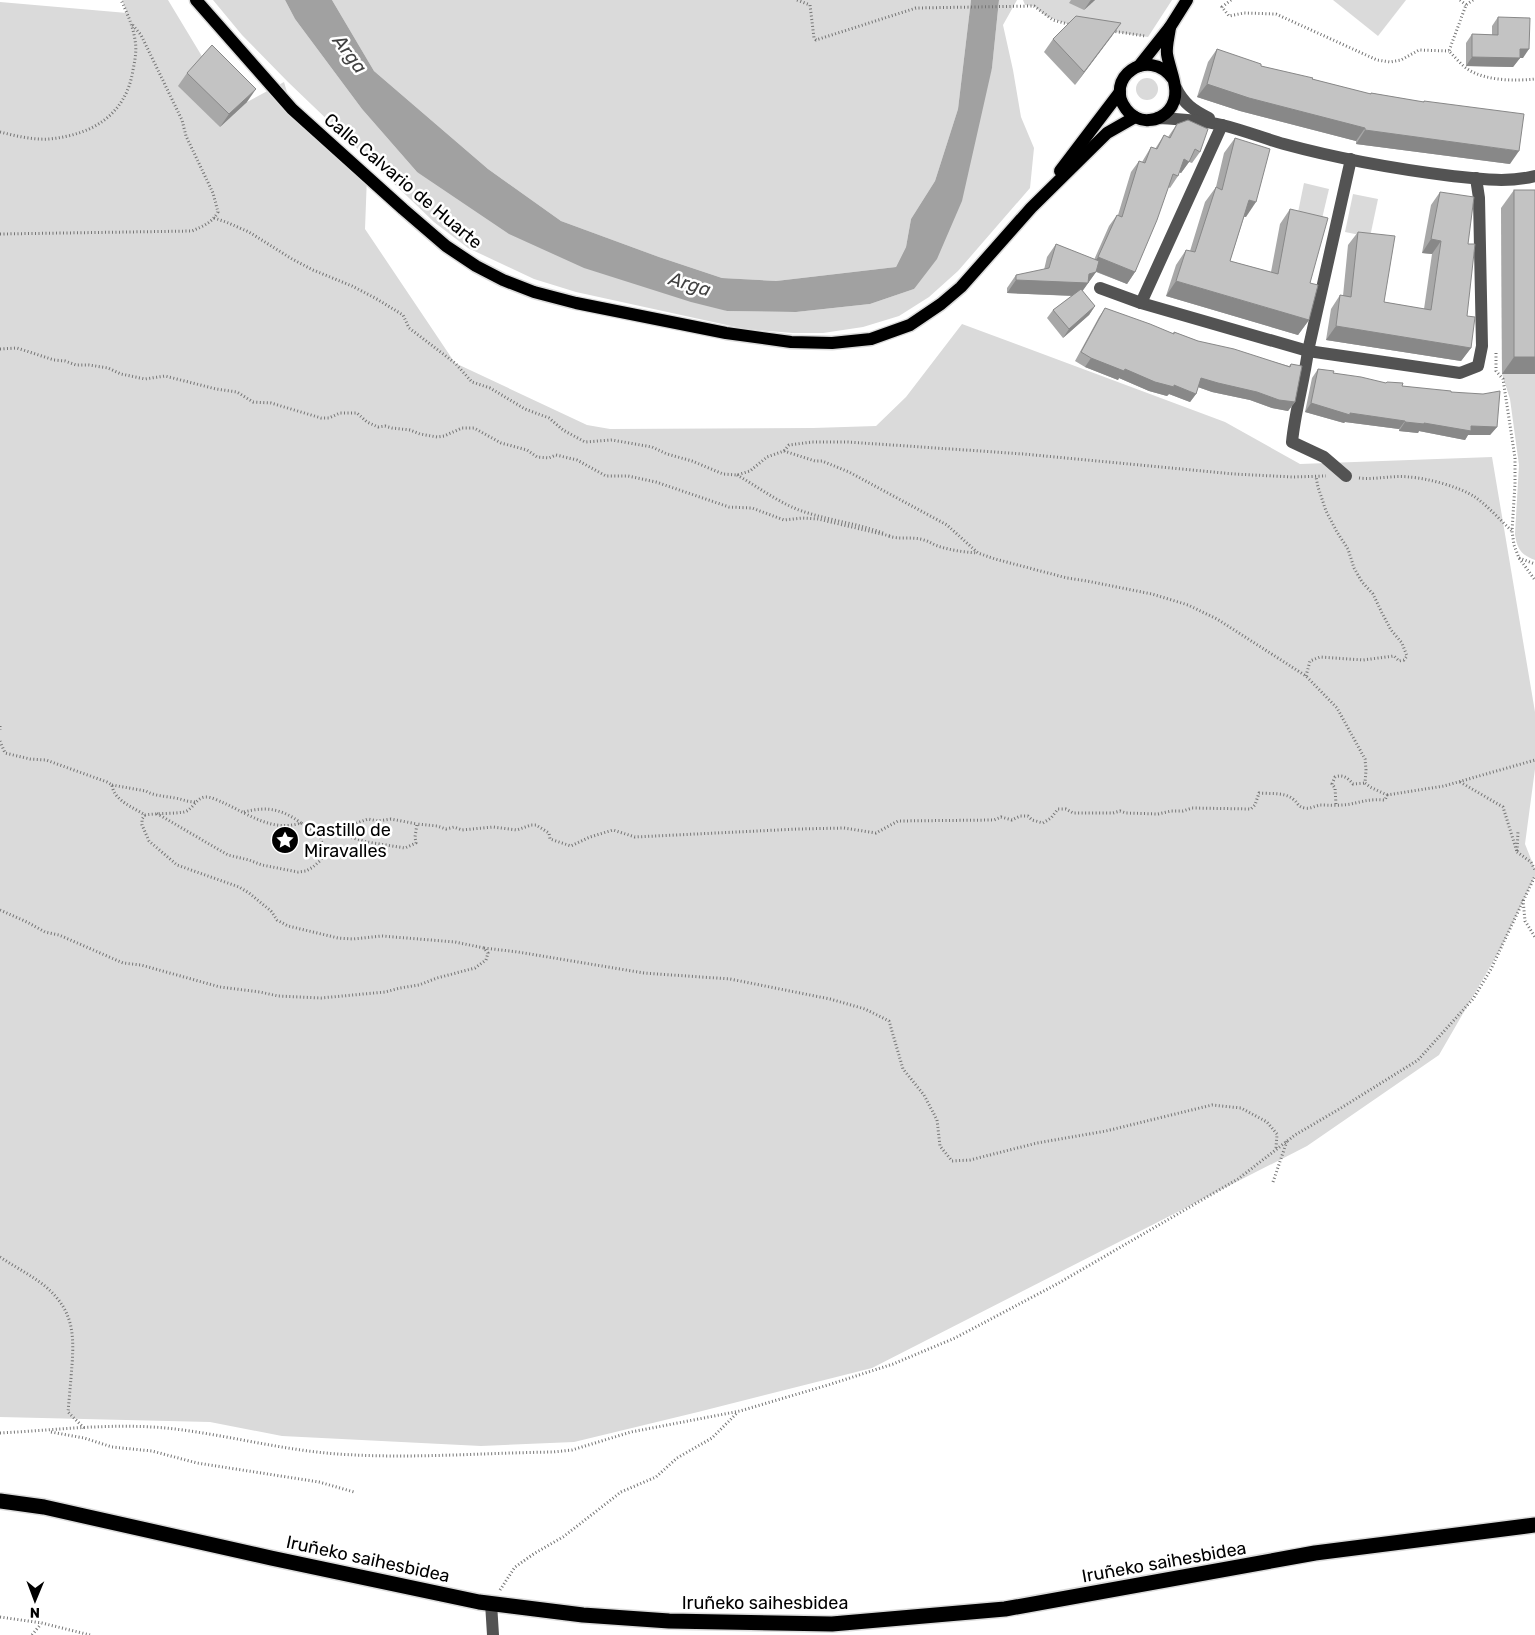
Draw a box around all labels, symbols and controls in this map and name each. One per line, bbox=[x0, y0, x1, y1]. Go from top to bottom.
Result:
water label: Arga bbox=[327, 29, 372, 78]
street label: Calle Calvario de Huarte bbox=[319, 108, 487, 254]
water label: Arga bbox=[665, 267, 714, 301]
place label: Castillo de Miravalles bbox=[304, 819, 391, 862]
place icon: Castillo de Miravalles bbox=[270, 825, 300, 855]
street label: Iruñeko saihesbidea bbox=[284, 1531, 452, 1587]
street label: Iruñeko saihesbidea bbox=[1080, 1537, 1248, 1587]
north arrow bbox=[10, 1575, 60, 1625]
street label: Iruñeko saihesbidea bbox=[682, 1592, 848, 1614]
text: N bbox=[30, 1604, 40, 1621]

